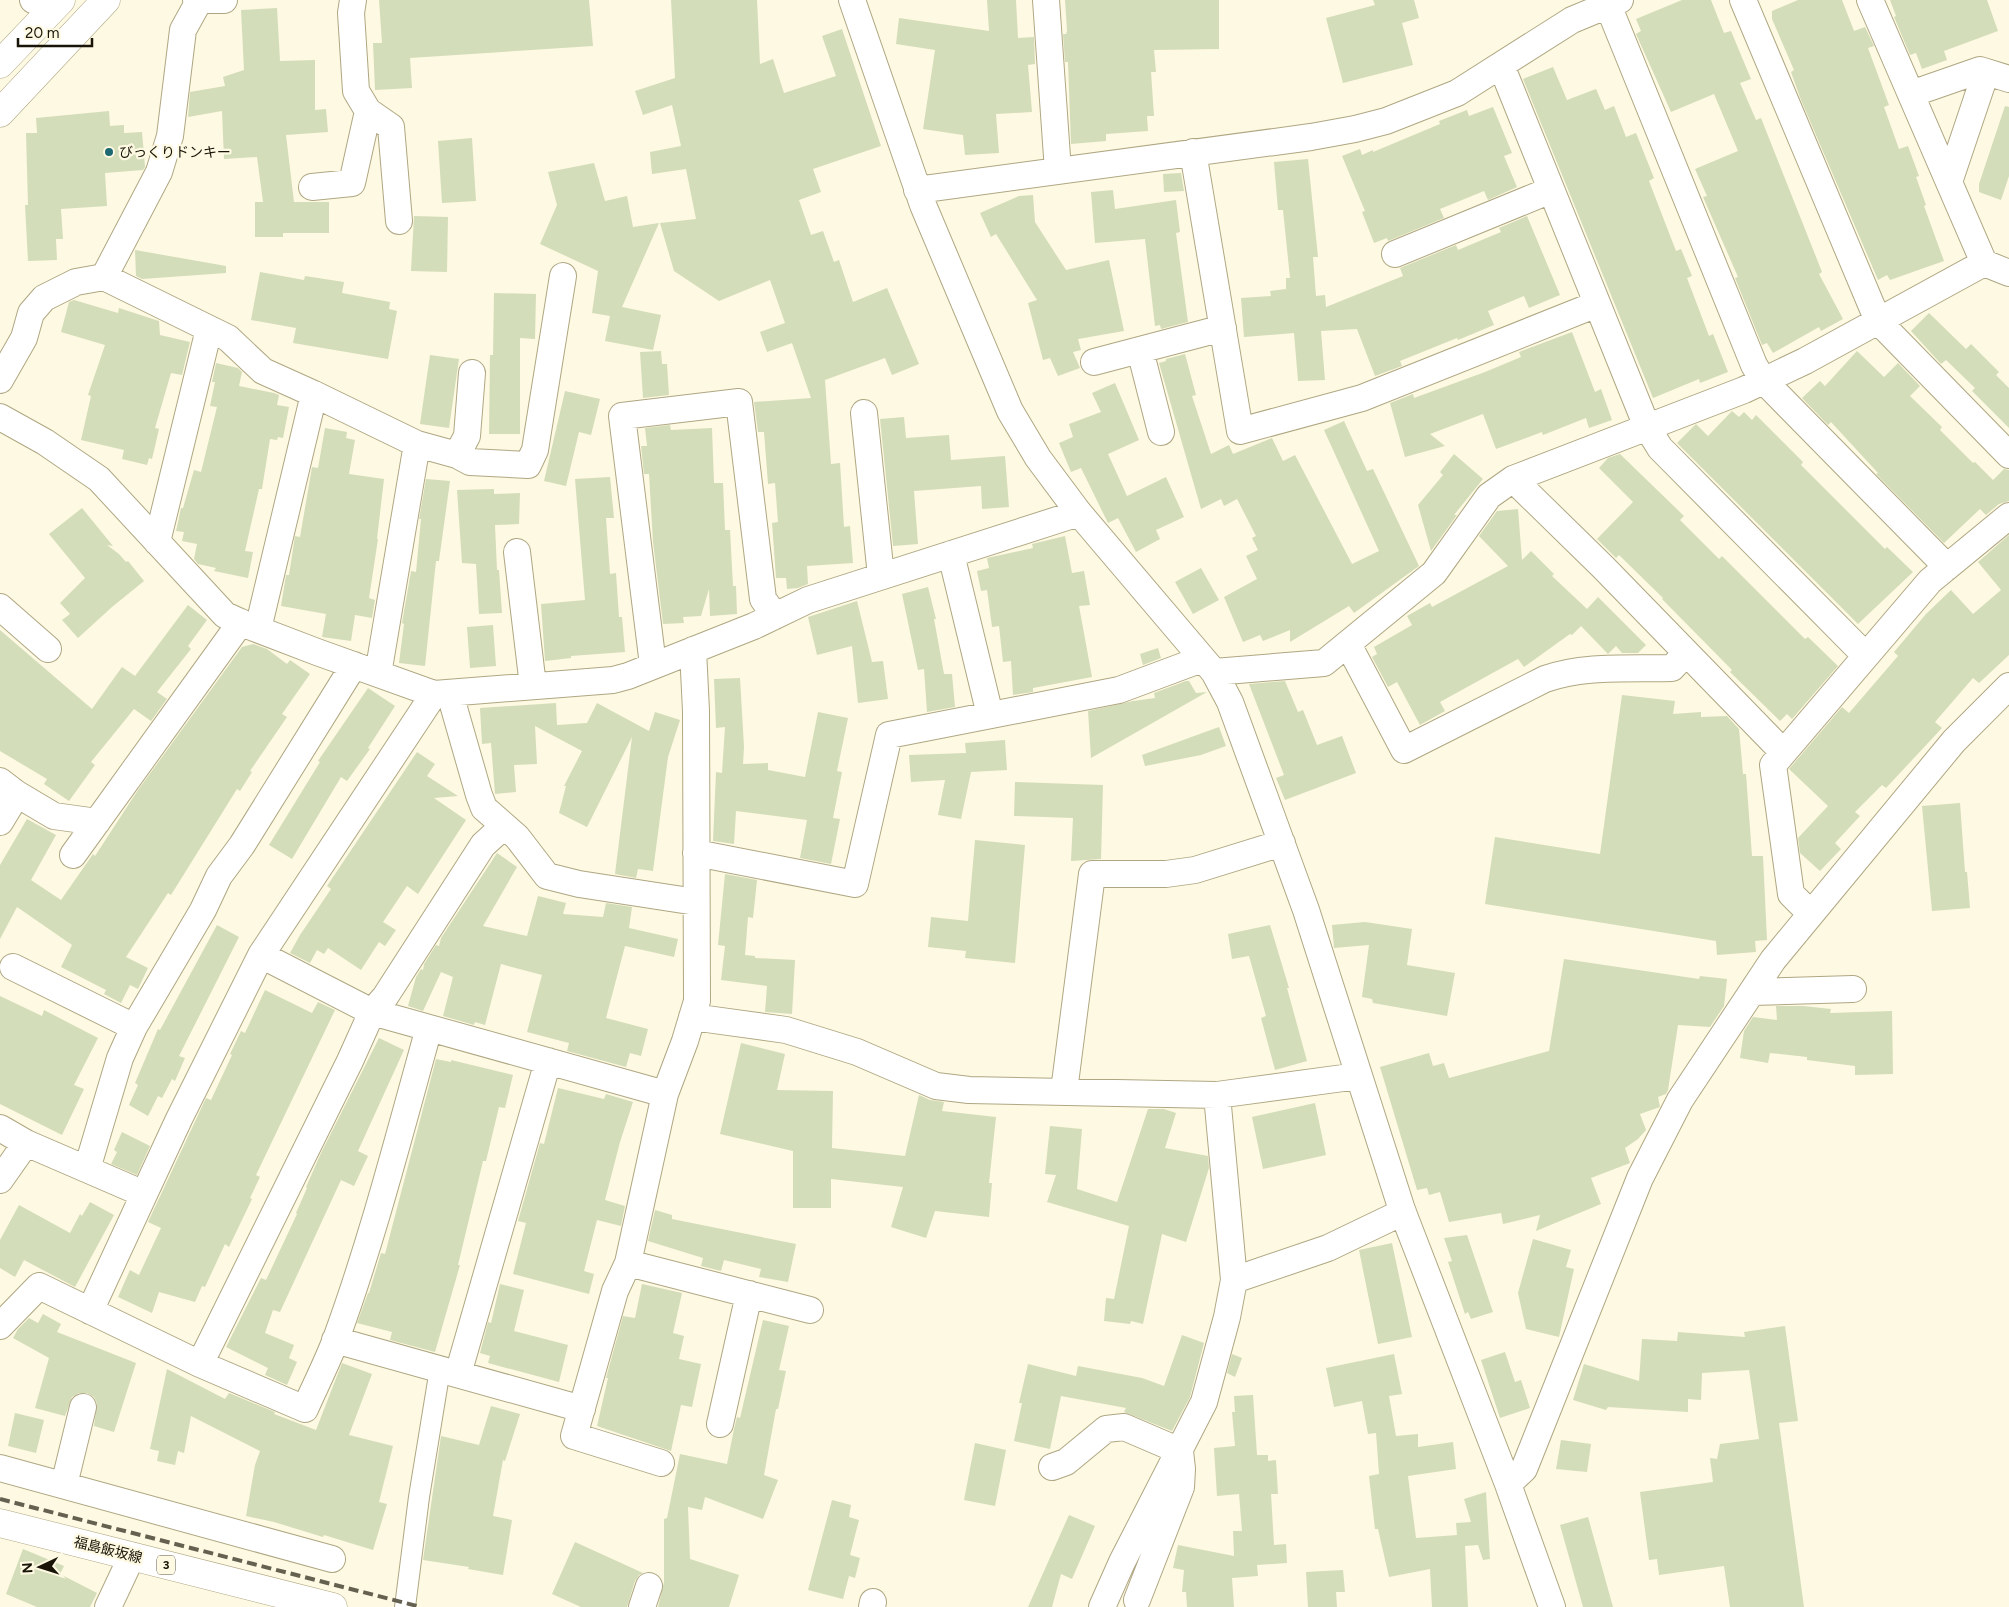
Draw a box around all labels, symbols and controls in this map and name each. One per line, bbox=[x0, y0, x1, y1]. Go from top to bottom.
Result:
scale bar bbox=[18, 15, 91, 47]
text: 20 m bbox=[25, 24, 59, 42]
place label: びっくりドンキー bbox=[119, 144, 231, 161]
marker: びっくりドンキー bbox=[103, 146, 115, 158]
street label: 福島飯坂線 bbox=[72, 1533, 144, 1567]
north arrow bbox=[15, 1542, 65, 1592]
road number: 3 bbox=[157, 1556, 175, 1574]
text: N bbox=[19, 1562, 36, 1574]

